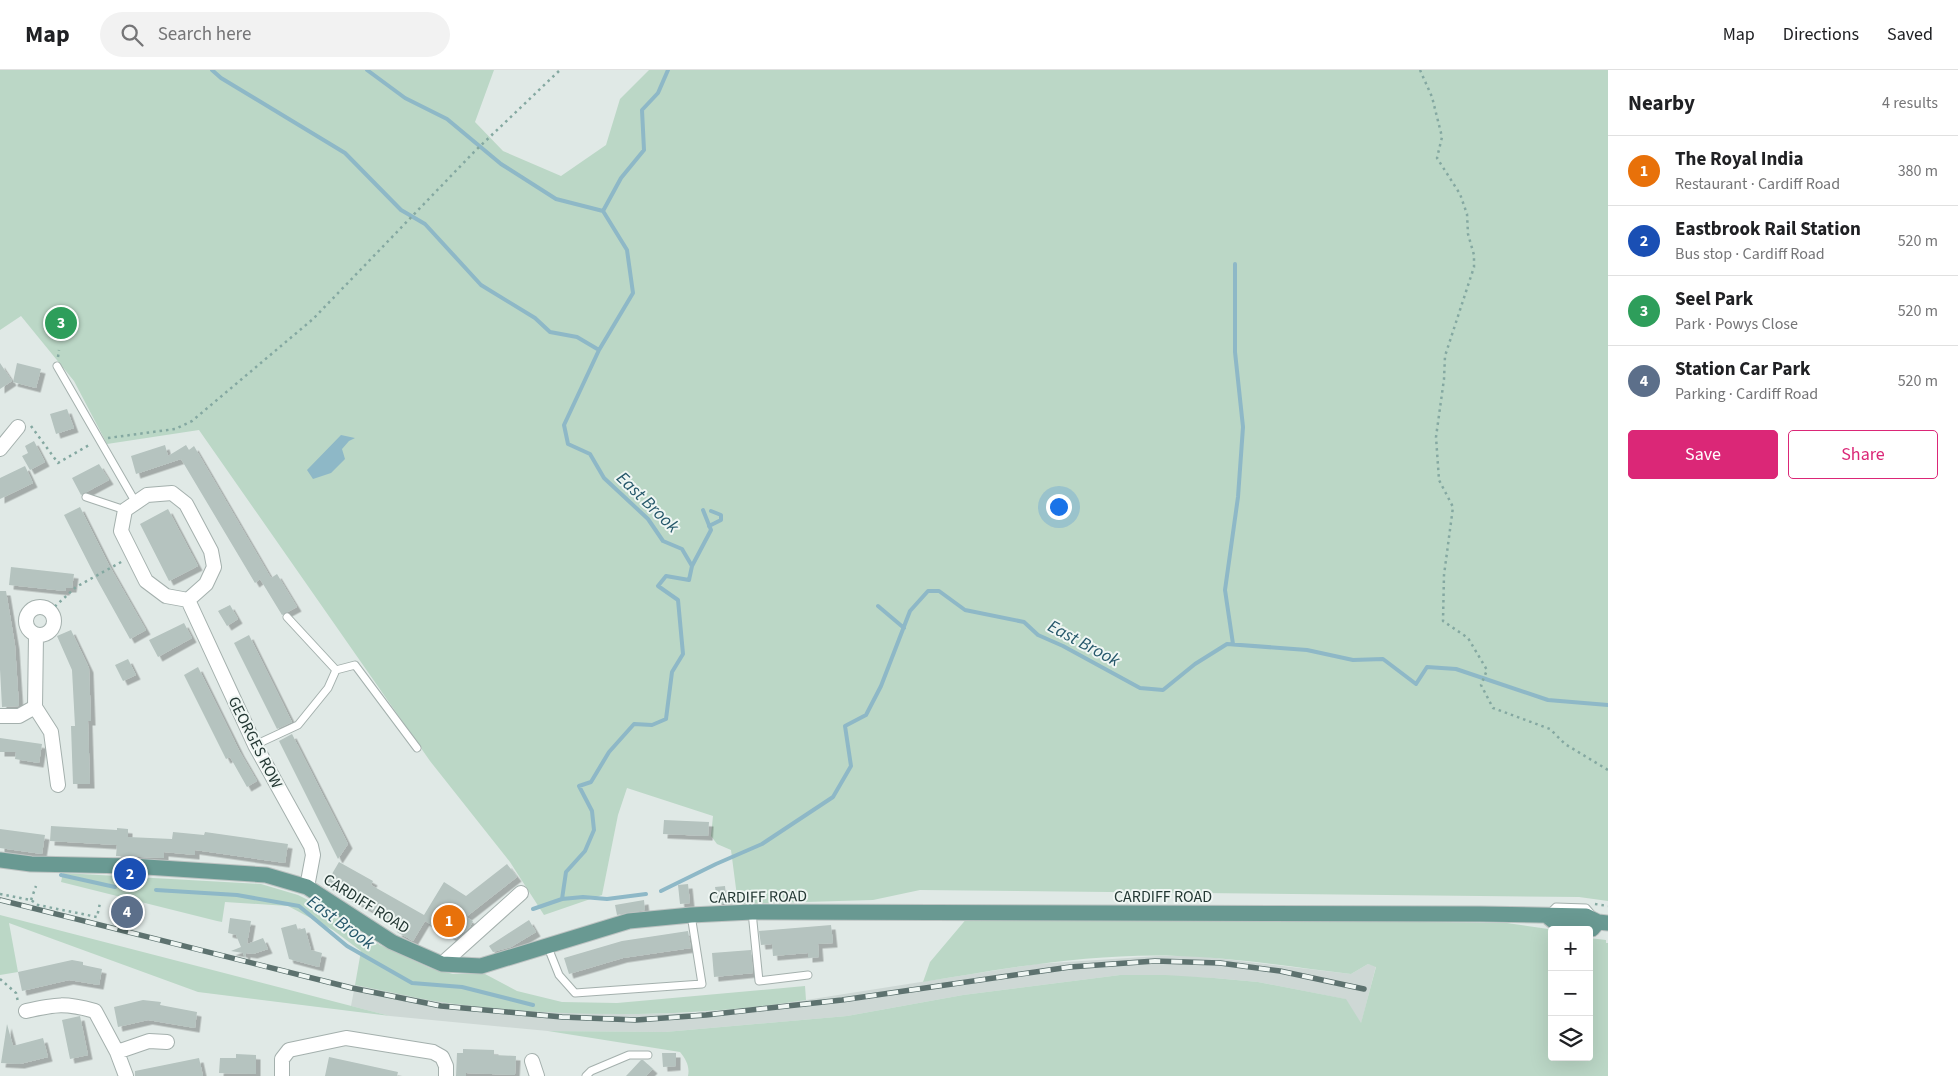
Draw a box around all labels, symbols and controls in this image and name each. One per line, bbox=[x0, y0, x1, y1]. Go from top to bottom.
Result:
search box bbox=[100, 12, 450, 57]
text: Map bbox=[25, 17, 70, 52]
icon: search bbox=[118, 21, 146, 49]
text: Search here bbox=[158, 21, 251, 48]
text: Map bbox=[1723, 22, 1755, 47]
text: Directions bbox=[1783, 22, 1859, 47]
text: Saved bbox=[1887, 22, 1933, 47]
text: Nearby bbox=[1628, 88, 1695, 118]
text: 4 results bbox=[1882, 92, 1938, 114]
text: The Royal India bbox=[1675, 146, 1803, 173]
text: 1 bbox=[1640, 160, 1648, 182]
text: 380 m bbox=[1898, 160, 1938, 182]
text: Restaurant · Cardiff Road bbox=[1675, 173, 1840, 195]
text: Eastbrook Rail Station bbox=[1675, 216, 1861, 243]
text: 2 bbox=[1640, 230, 1648, 252]
text: 520 m bbox=[1898, 230, 1938, 252]
text: Bus stop · Cardiff Road bbox=[1675, 243, 1825, 265]
text: Seel Park bbox=[1675, 286, 1753, 313]
text: 3 bbox=[1640, 300, 1648, 322]
text: 520 m bbox=[1898, 300, 1938, 322]
pin: 3 bbox=[45, 304, 77, 342]
text: Park · Powys Close bbox=[1675, 313, 1798, 335]
text: Station Car Park bbox=[1675, 356, 1810, 383]
text: 4 bbox=[1640, 370, 1648, 392]
text: 520 m bbox=[1898, 370, 1938, 392]
text: Parking · Cardiff Road bbox=[1675, 383, 1818, 405]
button: Save bbox=[1628, 430, 1778, 479]
button: Share bbox=[1788, 430, 1938, 479]
water label: East Brook bbox=[611, 466, 685, 539]
your location bbox=[1046, 494, 1072, 520]
water label: East Brook bbox=[1043, 614, 1125, 673]
street label: GEORGES ROW bbox=[223, 693, 288, 792]
pin: 2 bbox=[114, 855, 146, 893]
street label: CARDIFF ROAD bbox=[319, 869, 414, 939]
street label: CARDIFF ROAD bbox=[709, 885, 807, 909]
street label: CARDIFF ROAD bbox=[1114, 886, 1212, 908]
water label: East Brook bbox=[302, 889, 380, 956]
pin: 4 bbox=[111, 893, 143, 931]
pin: 1 bbox=[433, 902, 465, 940]
map controls bbox=[1548, 926, 1593, 1061]
button: + bbox=[1548, 926, 1593, 971]
button: − bbox=[1548, 971, 1593, 1016]
button: layers bbox=[1548, 1016, 1593, 1061]

